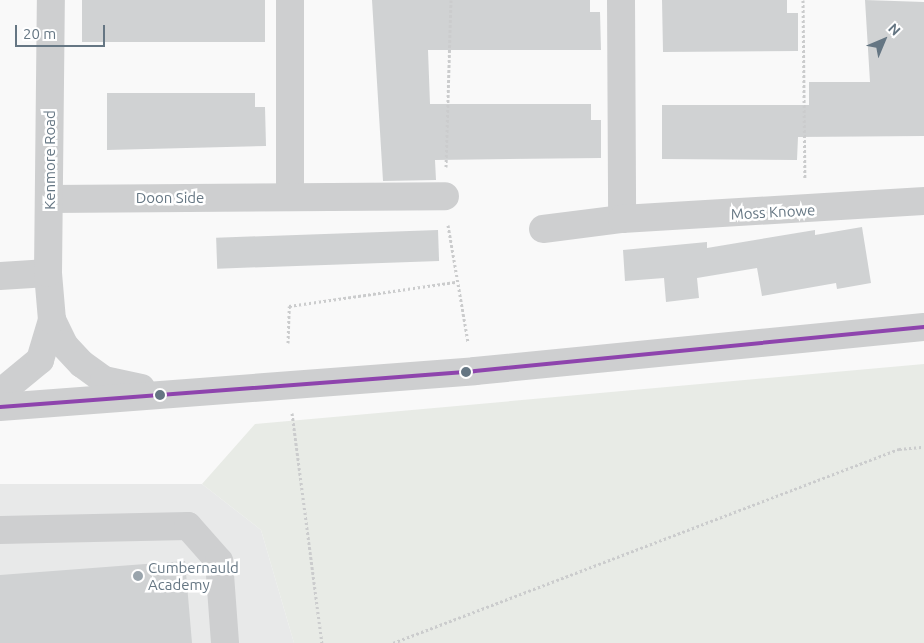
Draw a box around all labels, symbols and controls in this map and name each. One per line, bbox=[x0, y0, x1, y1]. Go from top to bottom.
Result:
scale bar bbox=[18, 15, 108, 47]
north arrow bbox=[859, 15, 909, 65]
text: N bbox=[885, 20, 904, 39]
text: 20 m bbox=[23, 25, 56, 42]
street label: Kenmore Road bbox=[41, 110, 59, 210]
street label: Doon Side bbox=[136, 189, 204, 207]
street label: Moss Knowe bbox=[730, 201, 816, 223]
unlabelled marker bbox=[461, 367, 471, 377]
unlabelled marker bbox=[155, 390, 165, 400]
place label: Cumbernauld Academy bbox=[148, 558, 239, 593]
marker: Cumbernauld Academy bbox=[132, 570, 144, 582]

